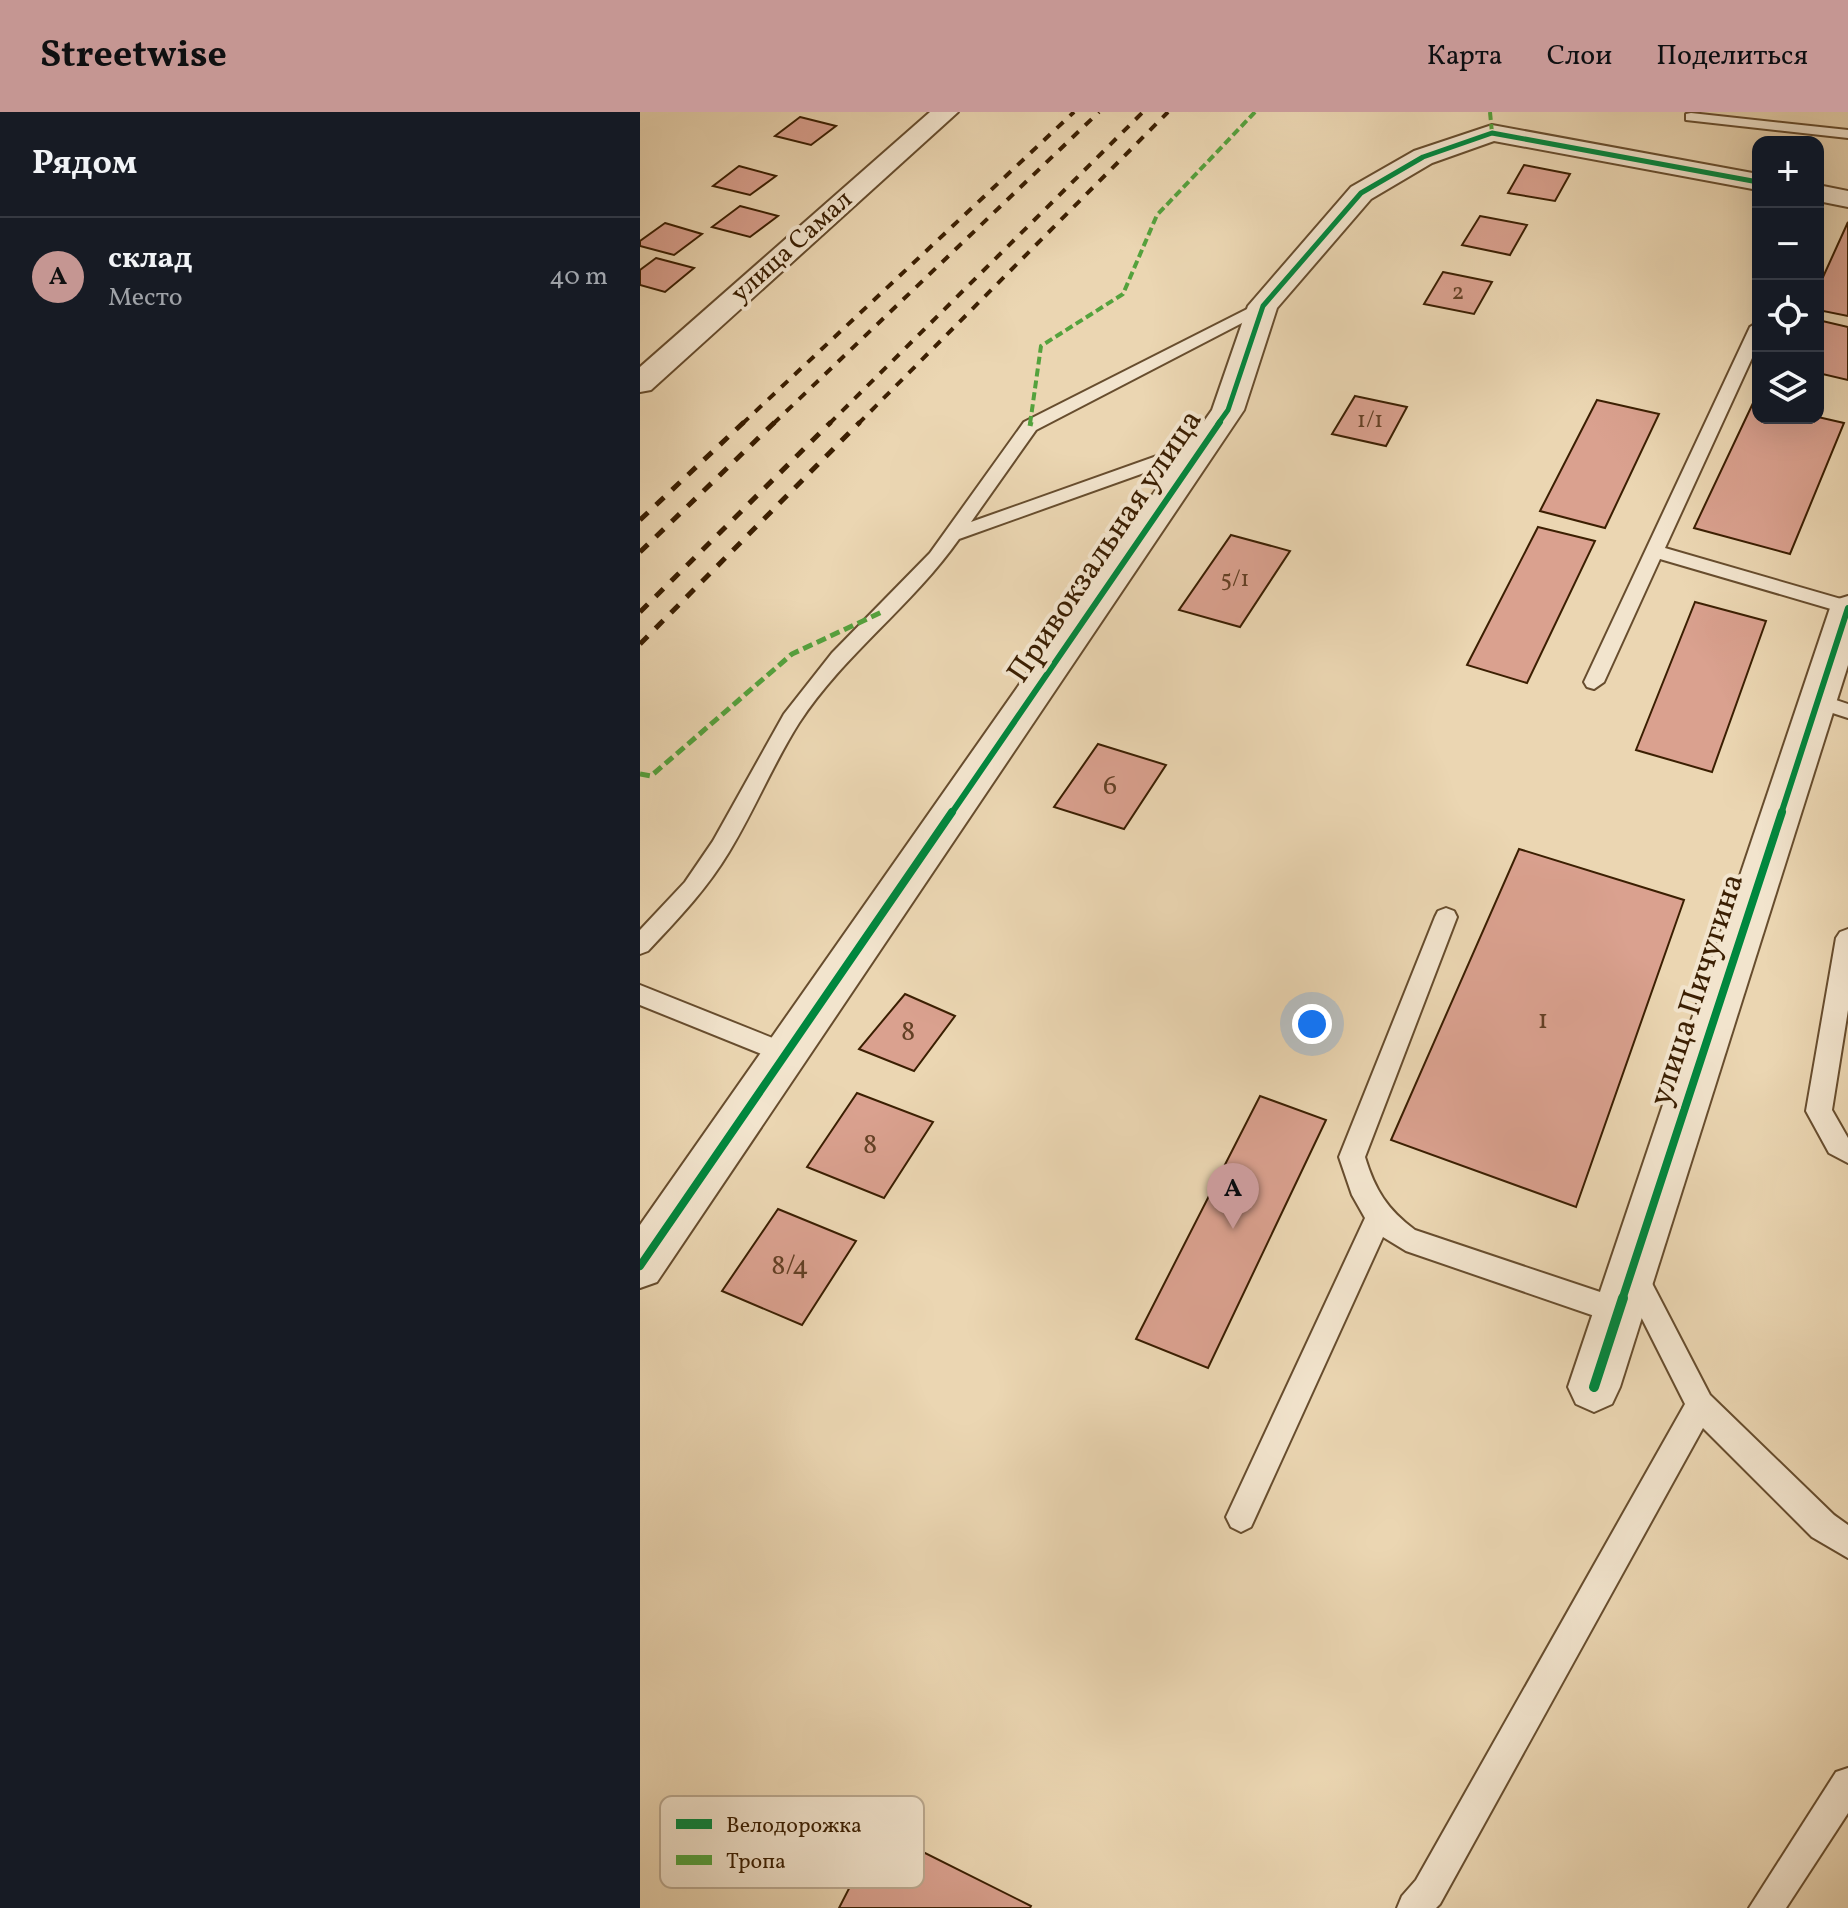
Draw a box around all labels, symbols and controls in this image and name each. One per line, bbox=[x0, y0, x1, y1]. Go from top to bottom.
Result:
text: Streetwise bbox=[40, 30, 227, 83]
text: Карта bbox=[1427, 37, 1503, 76]
text: Слои bbox=[1547, 37, 1612, 76]
text: Поделиться bbox=[1656, 37, 1808, 76]
map controls bbox=[1752, 136, 1824, 424]
button: + bbox=[1752, 136, 1824, 208]
text: Рядом bbox=[32, 141, 137, 188]
street label: улица Самал bbox=[723, 183, 861, 311]
button: − bbox=[1752, 208, 1824, 280]
text: склад bbox=[108, 238, 192, 280]
text: A bbox=[49, 259, 67, 295]
text: 40 m bbox=[549, 259, 608, 295]
house number: 2 bbox=[1452, 276, 1464, 310]
text: Место bbox=[108, 280, 183, 316]
button: locate bbox=[1752, 280, 1824, 352]
button: layers bbox=[1752, 352, 1824, 424]
street label: Привокзальная улица bbox=[998, 402, 1214, 692]
house number: 1/1 bbox=[1357, 404, 1383, 438]
house number: 5/1 bbox=[1221, 563, 1249, 597]
house number: 6 bbox=[1103, 767, 1117, 806]
street label: улица Пичугина bbox=[1640, 868, 1756, 1112]
house number: 1 bbox=[1538, 1001, 1548, 1040]
your location bbox=[1292, 1004, 1332, 1044]
house number: 8 bbox=[901, 1013, 915, 1052]
house number: 8 bbox=[863, 1126, 877, 1165]
pin: A bbox=[1207, 1163, 1259, 1229]
house number: 8/4 bbox=[771, 1247, 809, 1286]
legend bbox=[660, 1796, 924, 1888]
text: Велодорожка bbox=[726, 1811, 862, 1842]
text: Тропа bbox=[726, 1847, 786, 1878]

